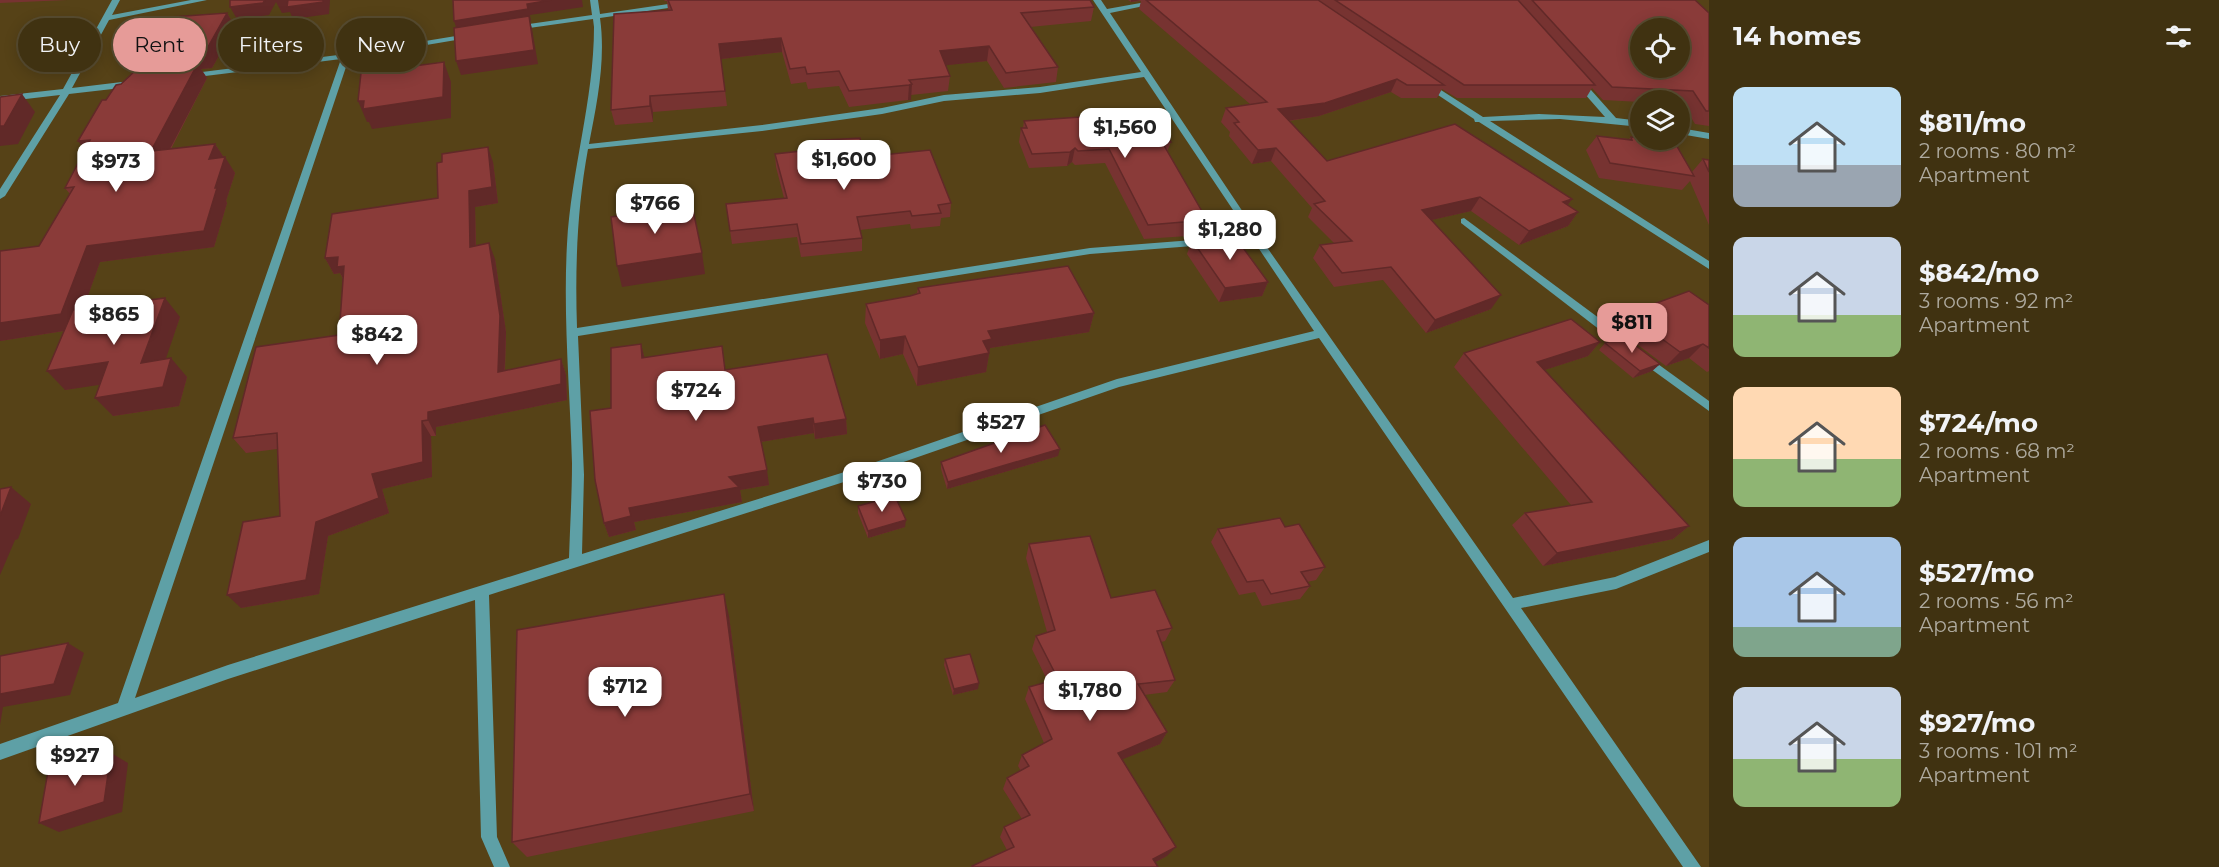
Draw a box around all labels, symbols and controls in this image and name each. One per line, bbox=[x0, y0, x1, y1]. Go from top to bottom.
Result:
chip: Buy bbox=[18, 18, 101, 72]
chip: Rent bbox=[113, 18, 206, 72]
chip: Filters bbox=[218, 18, 324, 72]
chip: New bbox=[336, 18, 426, 72]
map controls bbox=[1630, 18, 1690, 150]
button: locate bbox=[1630, 18, 1690, 78]
text: 14 homes bbox=[1733, 20, 1861, 52]
icon: filters bbox=[2162, 20, 2195, 53]
button: layers bbox=[1630, 90, 1690, 150]
text: $811/mo bbox=[1919, 107, 2026, 139]
pin: $1,560 bbox=[1076, 108, 1174, 159]
icon: home bbox=[1781, 111, 1853, 183]
text: $1,560 bbox=[1093, 115, 1157, 139]
text: 2 rooms · 80 m² bbox=[1919, 139, 2076, 163]
pin: $1,600 bbox=[795, 140, 893, 191]
pin: $973 bbox=[80, 142, 152, 193]
text: $1,600 bbox=[811, 147, 877, 171]
text: $973 bbox=[91, 149, 141, 173]
text: Apartment bbox=[1919, 163, 2030, 187]
pin: $766 bbox=[619, 184, 691, 235]
text: $766 bbox=[630, 191, 680, 215]
pin: $1,280 bbox=[1181, 210, 1279, 261]
text: $1,280 bbox=[1198, 217, 1262, 241]
text: $842/mo bbox=[1919, 257, 2039, 289]
icon: home bbox=[1781, 261, 1853, 333]
text: 3 rooms · 92 m² bbox=[1919, 289, 2073, 313]
pin: $865 bbox=[78, 295, 150, 346]
text: $865 bbox=[89, 302, 139, 326]
pin: $811 bbox=[1596, 303, 1668, 354]
text: $811 bbox=[1611, 310, 1653, 334]
text: Apartment bbox=[1919, 313, 2030, 337]
pin: $842 bbox=[341, 315, 413, 366]
text: $842 bbox=[351, 322, 403, 346]
pin: $724 bbox=[660, 371, 732, 422]
text: $724 bbox=[671, 378, 721, 402]
pin: $527 bbox=[965, 403, 1037, 454]
text: $724/mo bbox=[1919, 407, 2038, 439]
text: $527 bbox=[977, 410, 1025, 434]
icon: home bbox=[1781, 411, 1853, 483]
text: 2 rooms · 68 m² bbox=[1919, 439, 2075, 463]
pin: $730 bbox=[846, 462, 918, 513]
text: Apartment bbox=[1919, 463, 2030, 487]
text: $730 bbox=[857, 469, 907, 493]
text: $527/mo bbox=[1919, 557, 2034, 589]
icon: home bbox=[1781, 561, 1853, 633]
text: 2 rooms · 56 m² bbox=[1919, 589, 2074, 613]
text: Apartment bbox=[1919, 613, 2030, 637]
pin: $712 bbox=[589, 667, 661, 718]
pin: $1,780 bbox=[1041, 671, 1139, 722]
text: $712 bbox=[603, 674, 647, 698]
text: $1,780 bbox=[1058, 678, 1122, 702]
text: $927/mo bbox=[1919, 707, 2035, 739]
icon: home bbox=[1781, 711, 1853, 783]
pin: $927 bbox=[39, 736, 111, 787]
text: 3 rooms · 101 m² bbox=[1919, 739, 2078, 763]
text: $927 bbox=[50, 743, 100, 767]
text: Apartment bbox=[1919, 763, 2030, 787]

